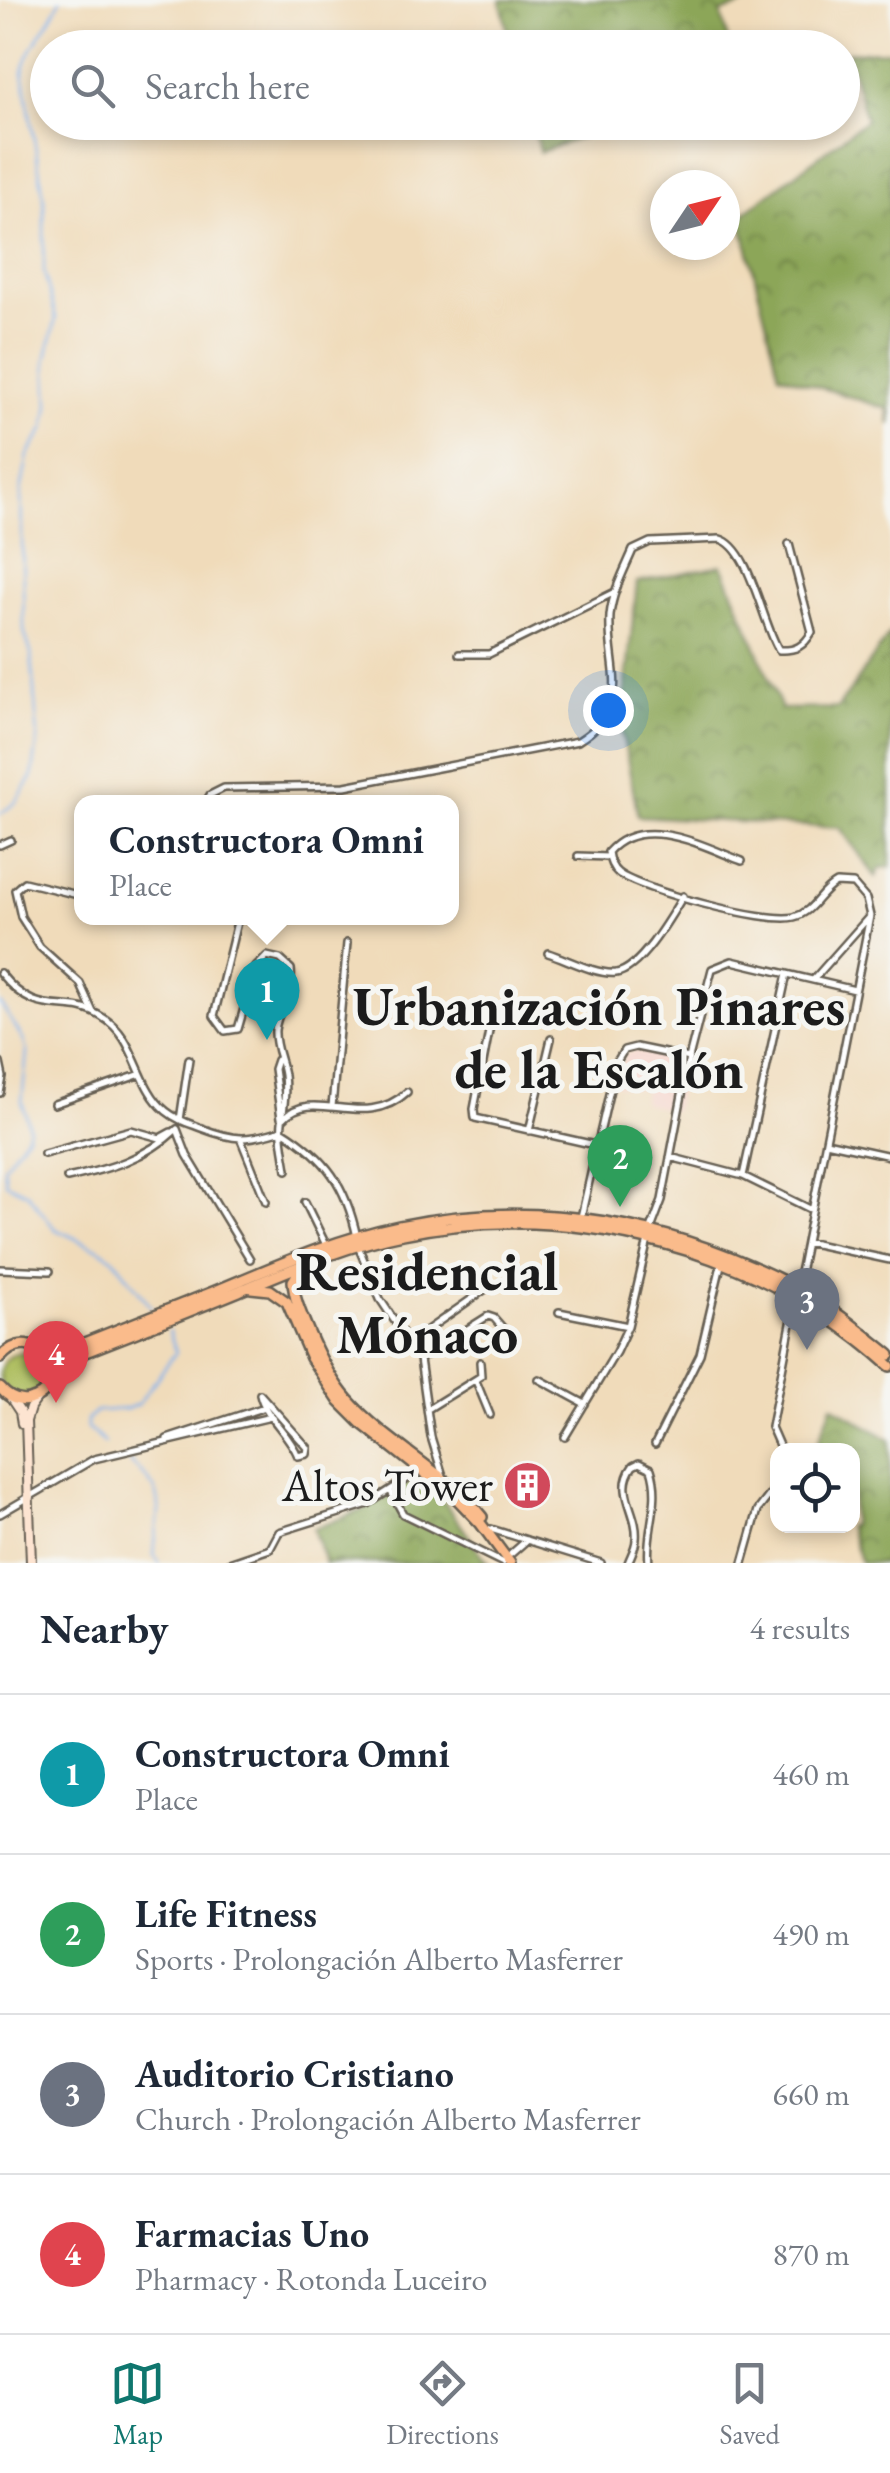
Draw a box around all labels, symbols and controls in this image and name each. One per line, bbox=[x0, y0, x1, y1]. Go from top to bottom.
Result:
search box bbox=[30, 30, 860, 140]
icon: search bbox=[65, 58, 120, 113]
text: Search here bbox=[145, 61, 310, 110]
north arrow bbox=[650, 170, 740, 260]
your location bbox=[583, 685, 634, 736]
popup bbox=[74, 795, 459, 925]
text: Constructora Omni bbox=[109, 815, 424, 864]
text: Place bbox=[109, 864, 172, 906]
pin: 1 bbox=[234, 958, 300, 1040]
district label: Urbanización Pinares de la Escalón bbox=[353, 970, 845, 1104]
pin: 2 bbox=[588, 1124, 652, 1207]
district label: Residencial Mónaco bbox=[296, 1235, 558, 1369]
pin: 3 bbox=[774, 1268, 840, 1350]
pin: 4 bbox=[23, 1320, 88, 1403]
map controls bbox=[770, 1443, 860, 1533]
button: locate bbox=[770, 1443, 860, 1533]
place label: Altos Tower bbox=[281, 1456, 493, 1514]
building icon: Altos Tower bbox=[502, 1459, 554, 1511]
text: Nearby bbox=[40, 1601, 169, 1656]
text: 4 results bbox=[750, 1607, 850, 1649]
text: Constructora Omni bbox=[135, 1729, 450, 1778]
text: 1 bbox=[64, 1753, 81, 1795]
text: 460 m bbox=[773, 1753, 850, 1795]
text: Place bbox=[135, 1778, 198, 1820]
text: Life Fitness bbox=[135, 1889, 317, 1938]
text: 2 bbox=[64, 1913, 81, 1955]
text: 490 m bbox=[773, 1913, 850, 1955]
text: Sports · Prolongación Alberto Masferrer bbox=[135, 1938, 623, 1980]
text: Auditorio Cristiano bbox=[135, 2049, 454, 2098]
text: 3 bbox=[64, 2073, 81, 2115]
text: 660 m bbox=[773, 2073, 850, 2115]
text: Church · Prolongación Alberto Masferrer bbox=[135, 2098, 641, 2140]
text: Farmacias Uno bbox=[135, 2209, 369, 2258]
text: 4 bbox=[64, 2233, 81, 2275]
text: 870 m bbox=[773, 2233, 850, 2275]
text: Pharmacy · Rotonda Luceiro bbox=[135, 2258, 487, 2300]
tab: Map bbox=[110, 2356, 165, 2452]
tab: Directions bbox=[386, 2356, 499, 2452]
tab: Saved bbox=[720, 2356, 780, 2452]

